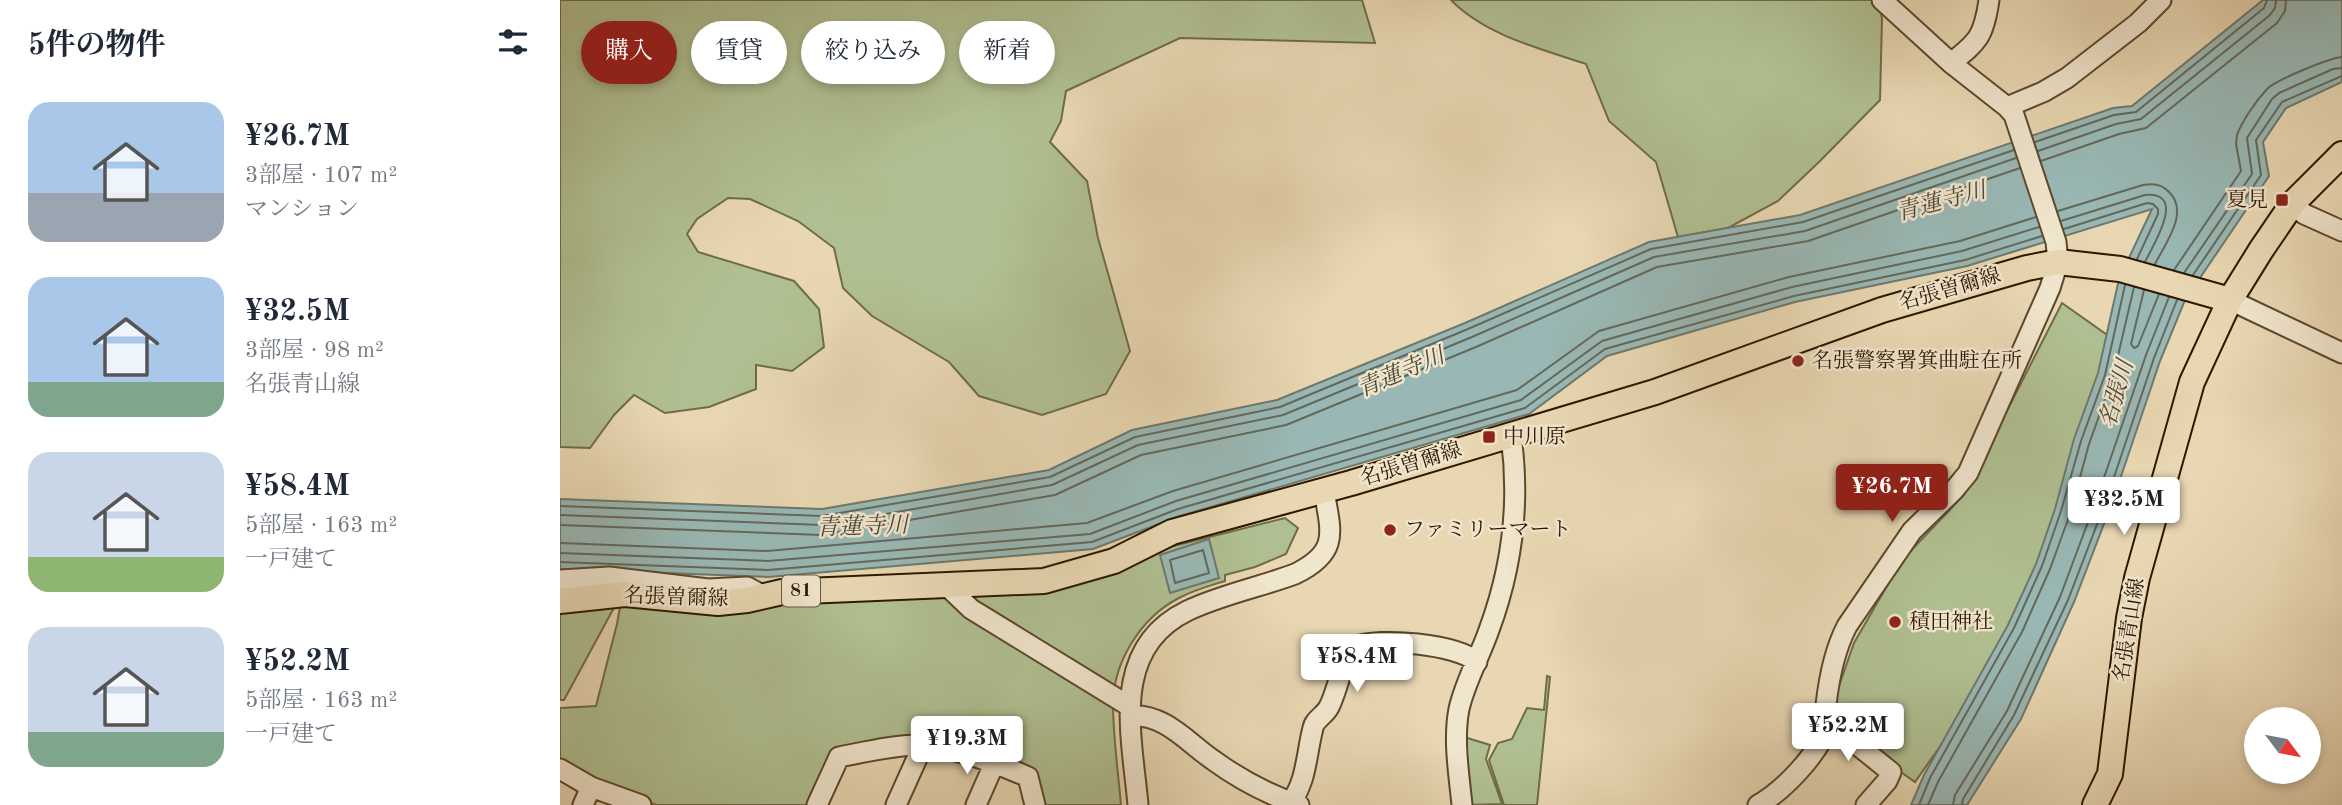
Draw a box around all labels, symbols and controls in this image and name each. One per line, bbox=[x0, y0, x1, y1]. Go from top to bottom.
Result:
chip: 購入 bbox=[581, 21, 677, 84]
chip: 賃貸 bbox=[691, 21, 787, 84]
chip: 絞り込み bbox=[801, 21, 945, 84]
chip: 新着 bbox=[959, 21, 1055, 84]
icon: filters bbox=[494, 23, 532, 61]
text: 5件の物件 bbox=[28, 31, 165, 61]
text: ¥26.7M bbox=[245, 122, 350, 152]
icon: home bbox=[84, 130, 168, 214]
text: 3部屋 · 107 m² bbox=[245, 164, 397, 187]
water label: 青蓮寺川 bbox=[1893, 176, 1991, 225]
place label: 夏見 bbox=[2226, 188, 2268, 211]
marker: 夏見 bbox=[2274, 192, 2290, 208]
text: マンション bbox=[245, 198, 359, 221]
street label: 名張曽爾線 bbox=[1896, 264, 2003, 315]
text: ¥32.5M bbox=[245, 297, 350, 327]
icon: home bbox=[84, 305, 168, 389]
text: 3部屋 · 98 m² bbox=[245, 339, 384, 362]
water label: 青蓮寺川 bbox=[1353, 341, 1451, 402]
place label: 名張警察署箕曲駐在所 bbox=[1812, 349, 2022, 372]
marker: 名張警察署箕曲駐在所 bbox=[1790, 353, 1806, 369]
water label: 名張川 bbox=[2095, 354, 2138, 430]
text: 名張青山線 bbox=[245, 373, 360, 396]
place label: 中川原 bbox=[1503, 425, 1566, 448]
marker: 中川原 bbox=[1481, 429, 1497, 445]
street label: 名張曽爾線 bbox=[1357, 438, 1464, 490]
pin: ¥26.7M bbox=[1835, 464, 1949, 524]
text: ¥58.4M bbox=[245, 472, 350, 502]
text: ¥26.7M bbox=[1852, 475, 1932, 498]
pin: ¥32.5M bbox=[2067, 477, 2181, 537]
icon: home bbox=[84, 480, 168, 564]
text: ¥32.5M bbox=[2084, 488, 2164, 511]
water label: 青蓮寺川 bbox=[816, 512, 911, 540]
text: 5部屋 · 163 m² bbox=[245, 514, 397, 537]
place label: ファミリーマート bbox=[1404, 520, 1572, 541]
marker: ファミリーマート bbox=[1382, 522, 1398, 538]
text: 一戸建て bbox=[245, 548, 337, 571]
road number: 81 bbox=[782, 576, 820, 606]
street label: 名張青山線 bbox=[2109, 576, 2149, 683]
street label: 名張曽爾線 bbox=[623, 584, 729, 610]
place label: 積田神社 bbox=[1909, 610, 1993, 633]
marker: 積田神社 bbox=[1887, 614, 1903, 630]
pin: ¥58.4M bbox=[1300, 634, 1414, 694]
text: ¥58.4M bbox=[1317, 645, 1397, 668]
text: ¥52.2M bbox=[245, 647, 350, 677]
icon: home bbox=[84, 655, 168, 739]
text: 5部屋 · 163 m² bbox=[245, 689, 397, 712]
pin: ¥52.2M bbox=[1791, 704, 1905, 763]
north arrow bbox=[2244, 707, 2320, 784]
map controls bbox=[2244, 707, 2321, 784]
text: ¥52.2M bbox=[1808, 714, 1888, 737]
pin: ¥19.3M bbox=[910, 716, 1024, 776]
text: 一戸建て bbox=[245, 723, 337, 746]
text: ¥19.3M bbox=[927, 727, 1007, 750]

